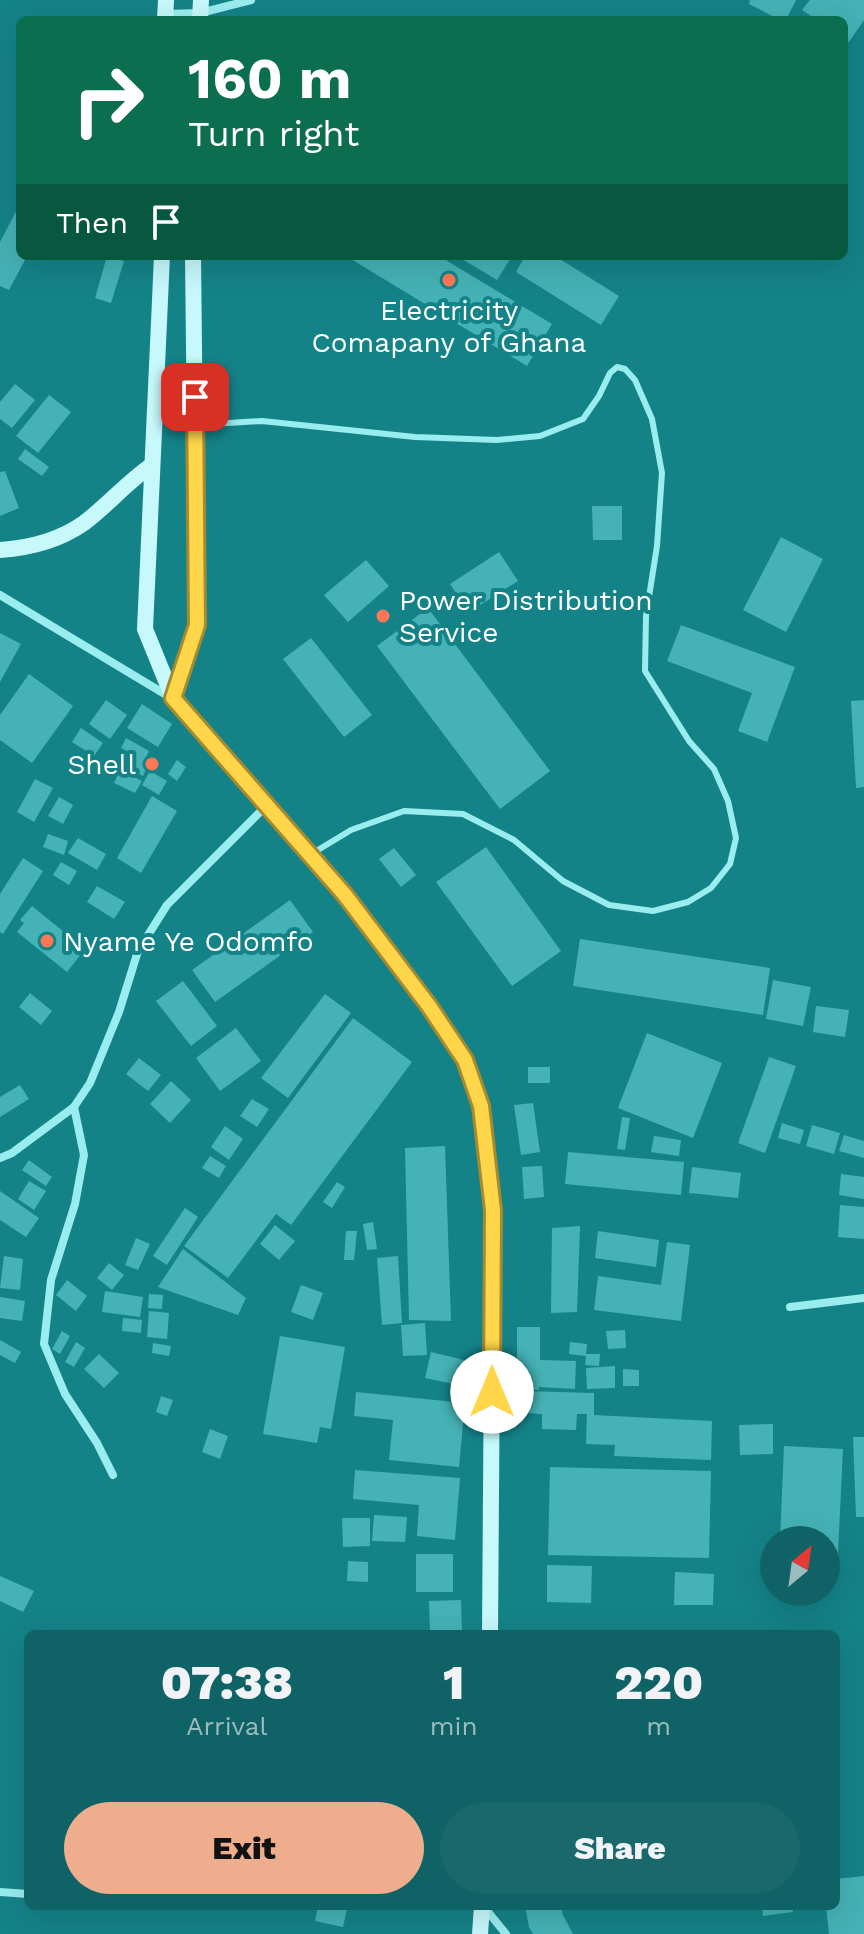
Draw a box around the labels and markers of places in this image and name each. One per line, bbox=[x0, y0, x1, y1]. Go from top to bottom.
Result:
marker: Electricity Comapany of Ghana bbox=[440, 271, 458, 289]
place label: Electricity Comapany of Ghana bbox=[312, 294, 587, 359]
pin bbox=[161, 363, 229, 431]
place label: Power Distribution Service bbox=[399, 584, 653, 649]
marker: Power Distribution Service bbox=[374, 607, 392, 625]
place label: Shell bbox=[67, 748, 136, 781]
marker: Shell bbox=[143, 755, 161, 773]
place label: Nyame Ye Odomfo bbox=[63, 925, 314, 958]
marker: Nyame Ye Odomfo bbox=[38, 932, 56, 950]

